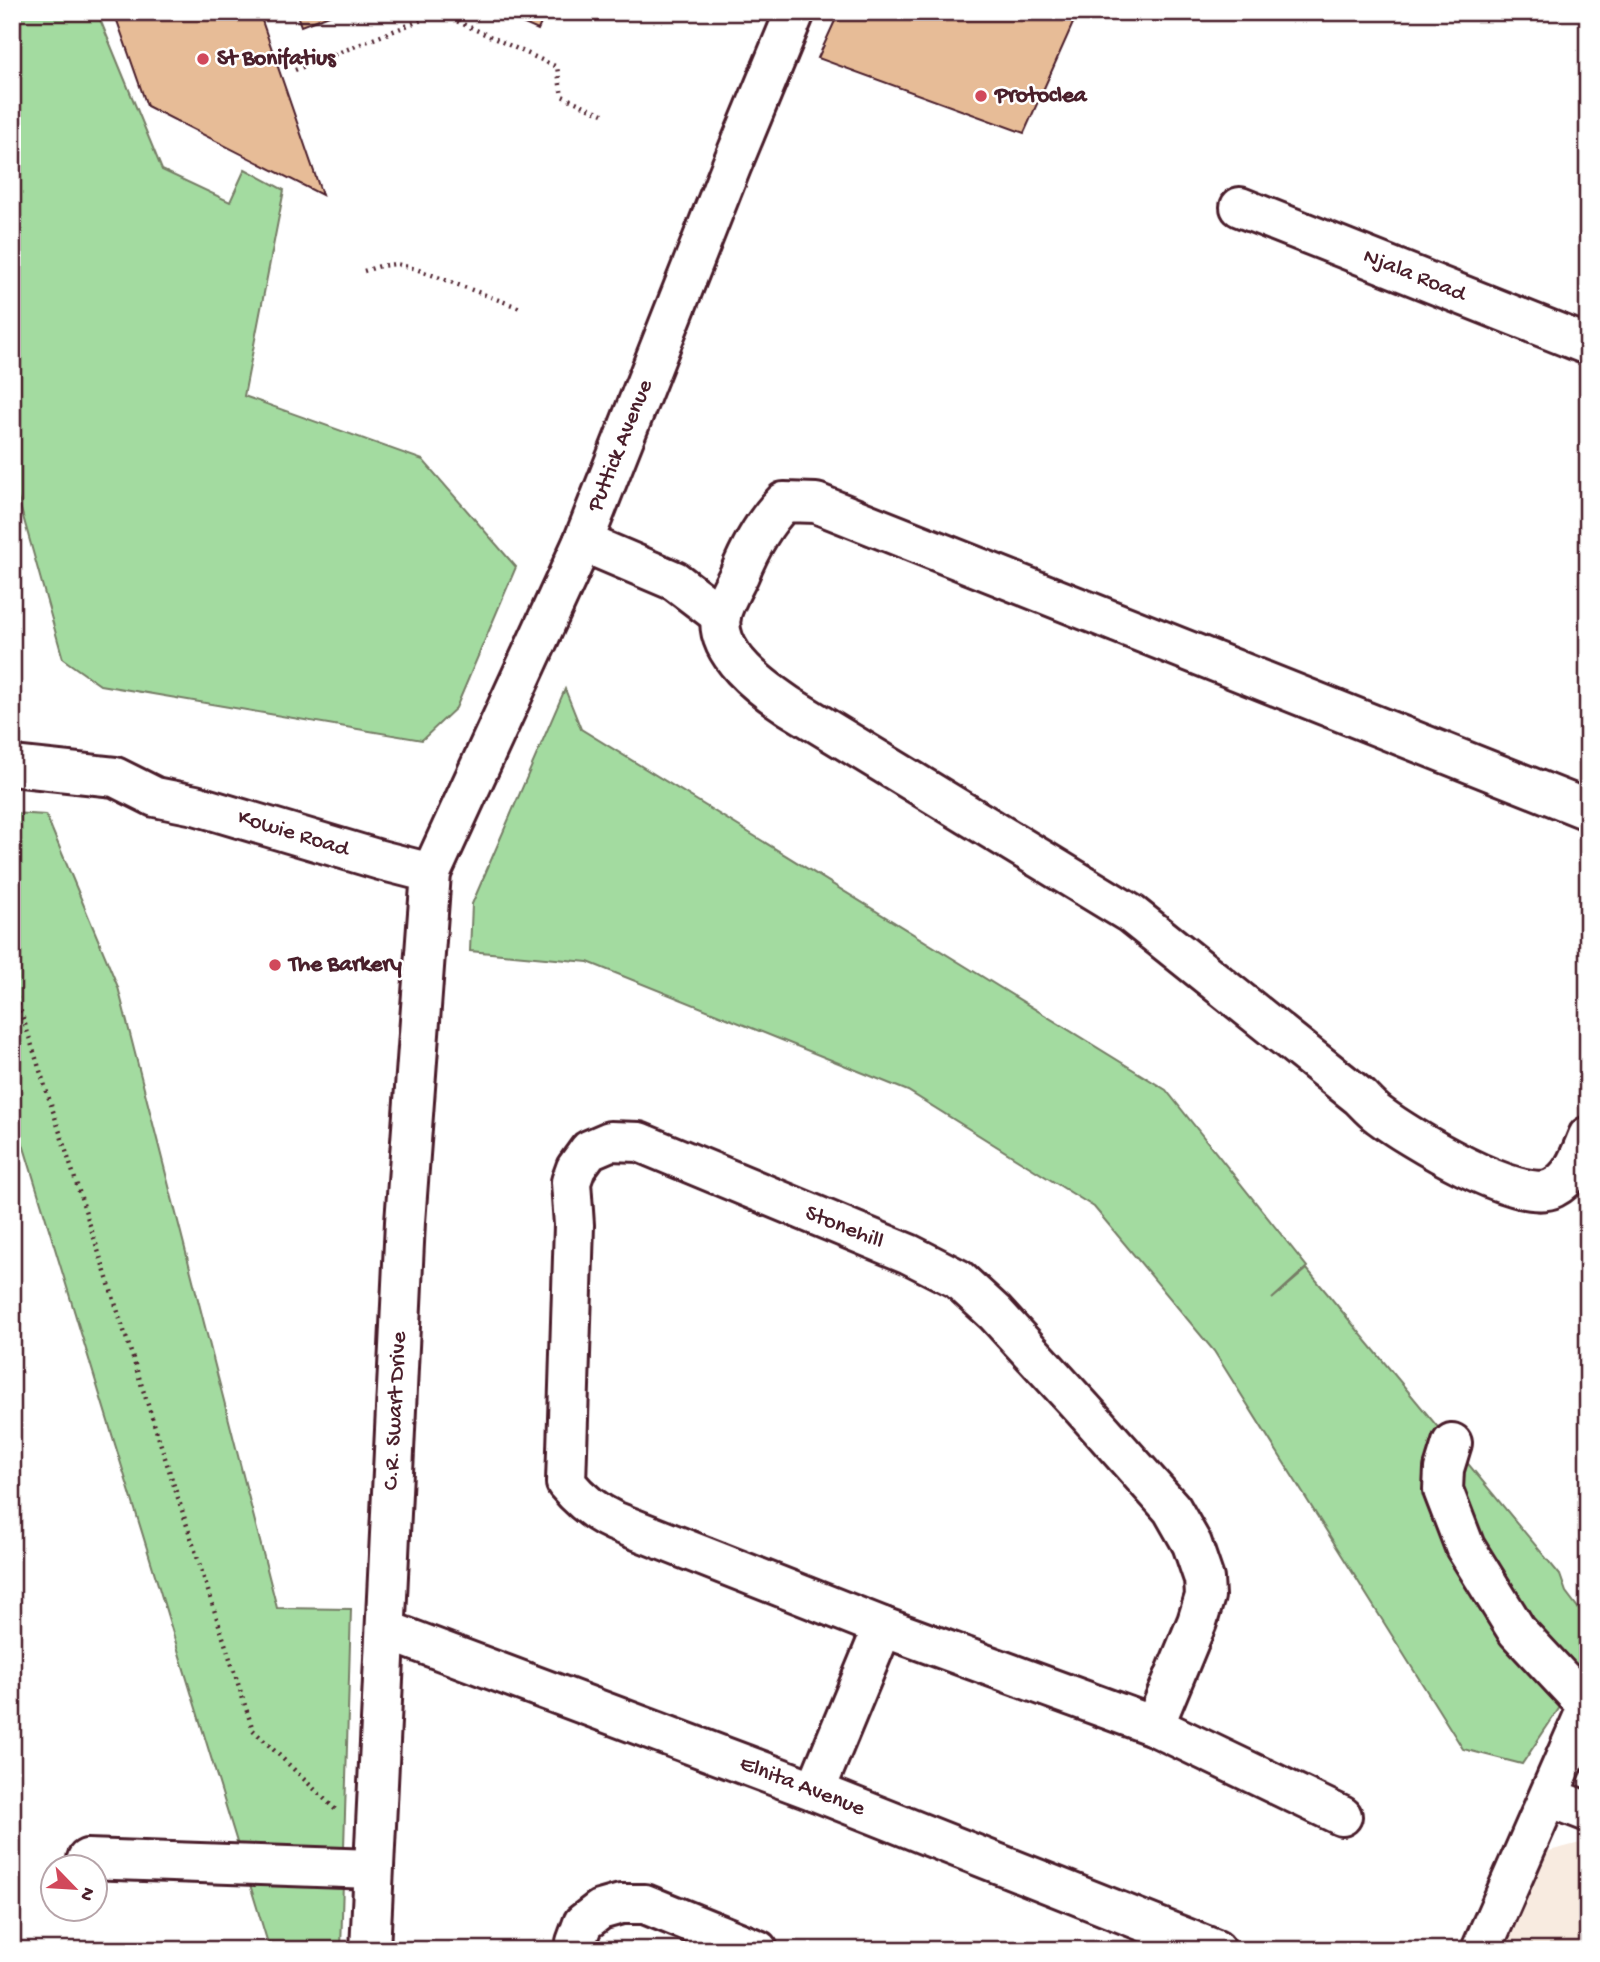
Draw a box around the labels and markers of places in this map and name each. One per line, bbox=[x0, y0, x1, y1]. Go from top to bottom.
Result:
place label: St Bonifatius bbox=[217, 46, 337, 73]
marker: St Bonifatius bbox=[195, 51, 211, 67]
place label: Protoclea bbox=[993, 83, 1088, 110]
marker: Protoclea bbox=[973, 88, 989, 104]
place label: The Barkery bbox=[287, 952, 402, 979]
marker: The Barkery bbox=[267, 957, 283, 973]

